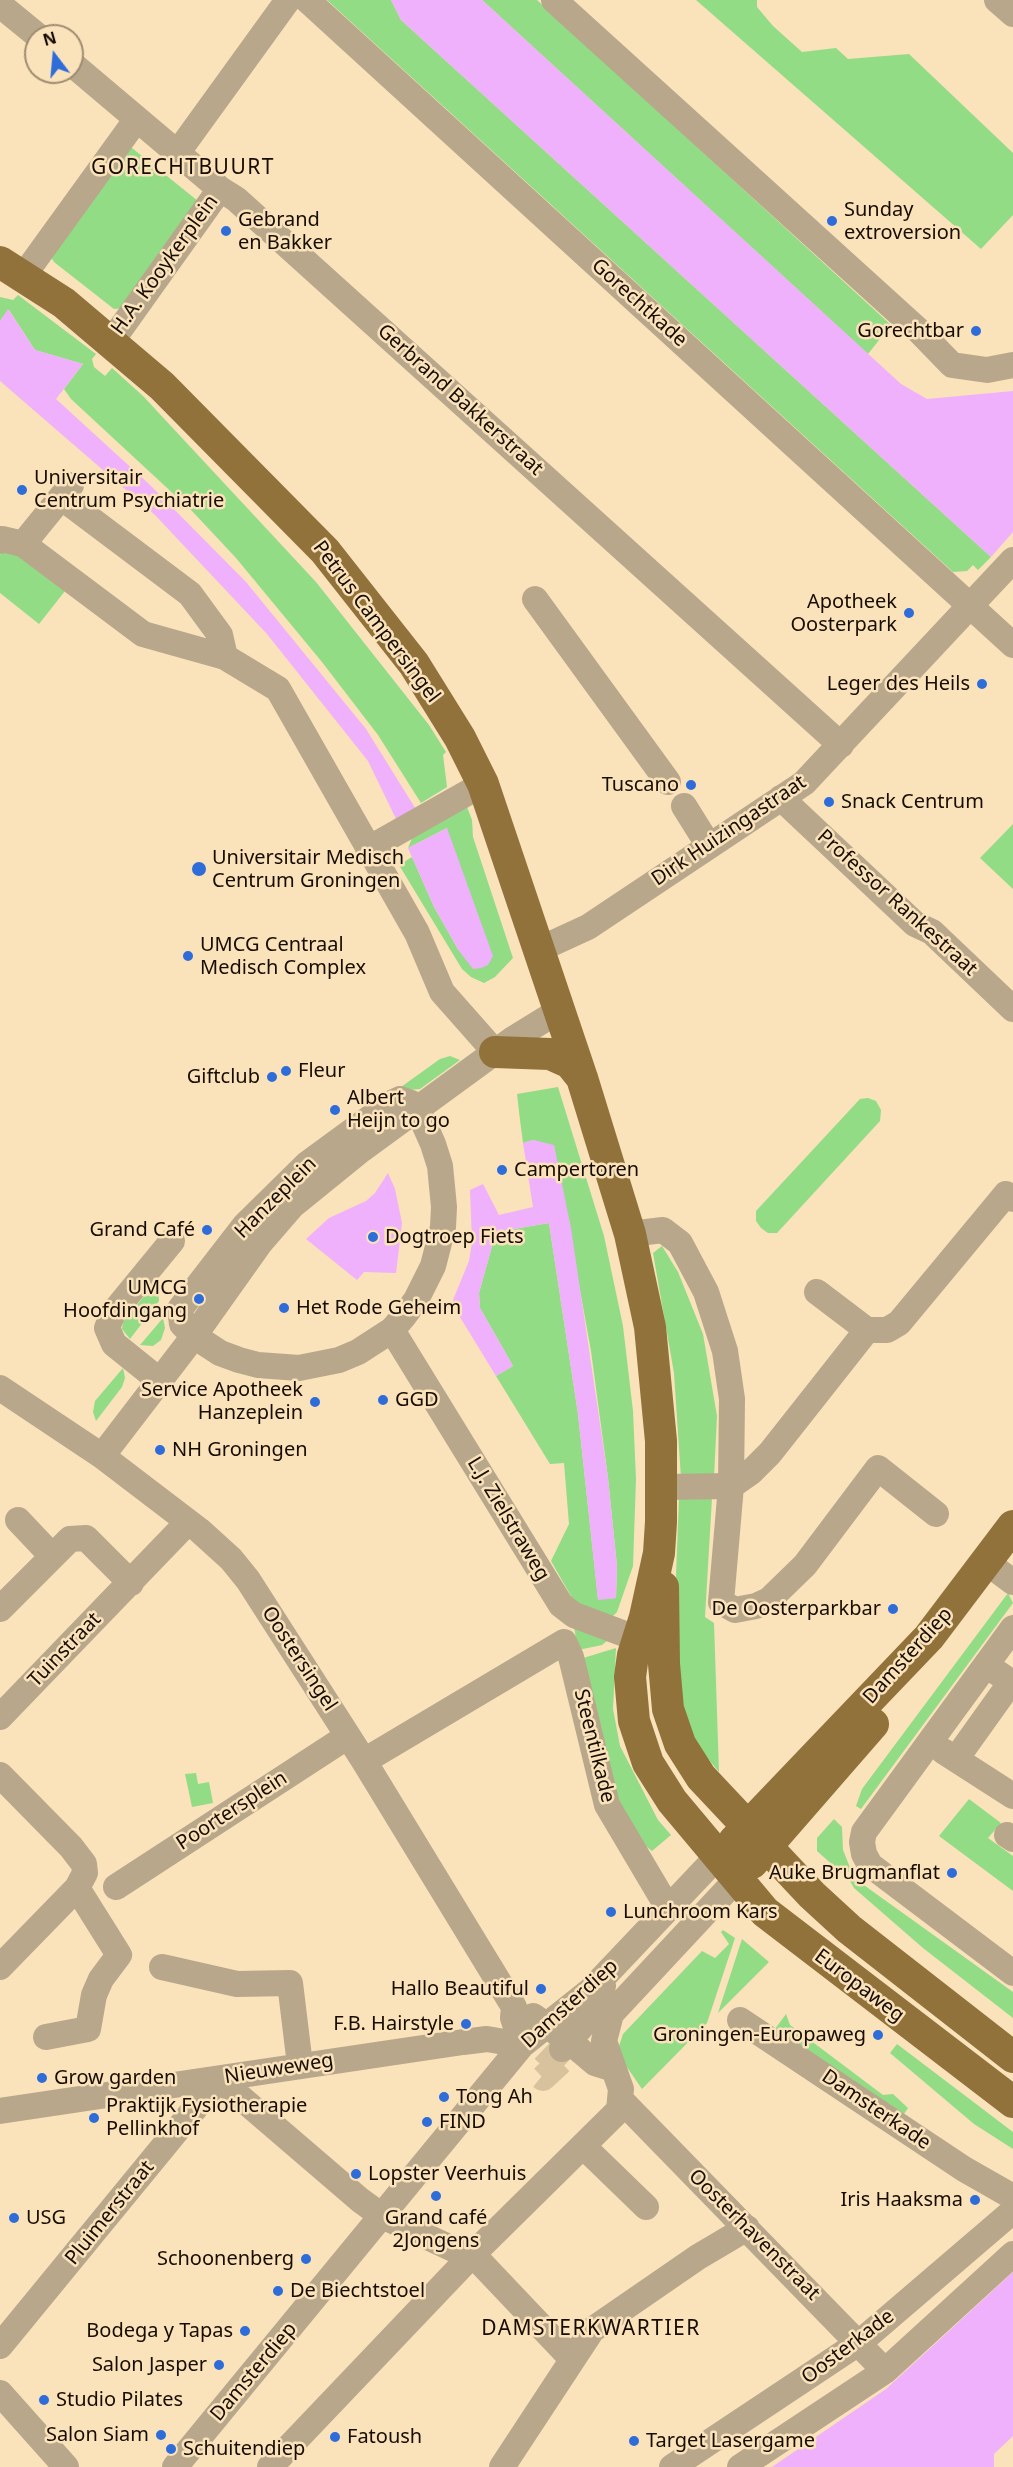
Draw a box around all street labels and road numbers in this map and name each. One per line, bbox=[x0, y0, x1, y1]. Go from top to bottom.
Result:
street label: H.A. Kooykerplein bbox=[106, 191, 224, 339]
street label: Gorechtkade bbox=[586, 254, 692, 352]
street label: Gerbrand Bakkerstraat bbox=[372, 319, 548, 481]
street label: Petrus Campersingel bbox=[307, 536, 445, 708]
street label: Dirk Huizingastraat bbox=[647, 770, 811, 892]
street label: Professor Rankestraat bbox=[812, 825, 982, 981]
street label: Hanzeplein bbox=[230, 1152, 322, 1244]
street label: L.J. Zielstraweg bbox=[462, 1453, 554, 1585]
street label: Oostersingel bbox=[256, 1602, 342, 1716]
street label: Damsterdiep bbox=[858, 1603, 958, 1709]
street label: Tuinstraat bbox=[24, 1608, 106, 1692]
street label: Steentilkade bbox=[568, 1687, 620, 1805]
street label: Poortersplein bbox=[172, 1766, 292, 1856]
street label: Europaweg bbox=[809, 1944, 909, 2028]
street label: Damsterdiep bbox=[517, 1954, 623, 2054]
street label: Nieuweweg bbox=[223, 2049, 335, 2089]
street label: Damsterkade bbox=[817, 2065, 935, 2155]
street label: Pluimerstraat bbox=[61, 2156, 159, 2270]
street label: Oosterhavenstraat bbox=[683, 2164, 825, 2306]
street label: Oosterkade bbox=[797, 2304, 899, 2390]
street label: Damsterdiep bbox=[206, 2318, 302, 2426]

